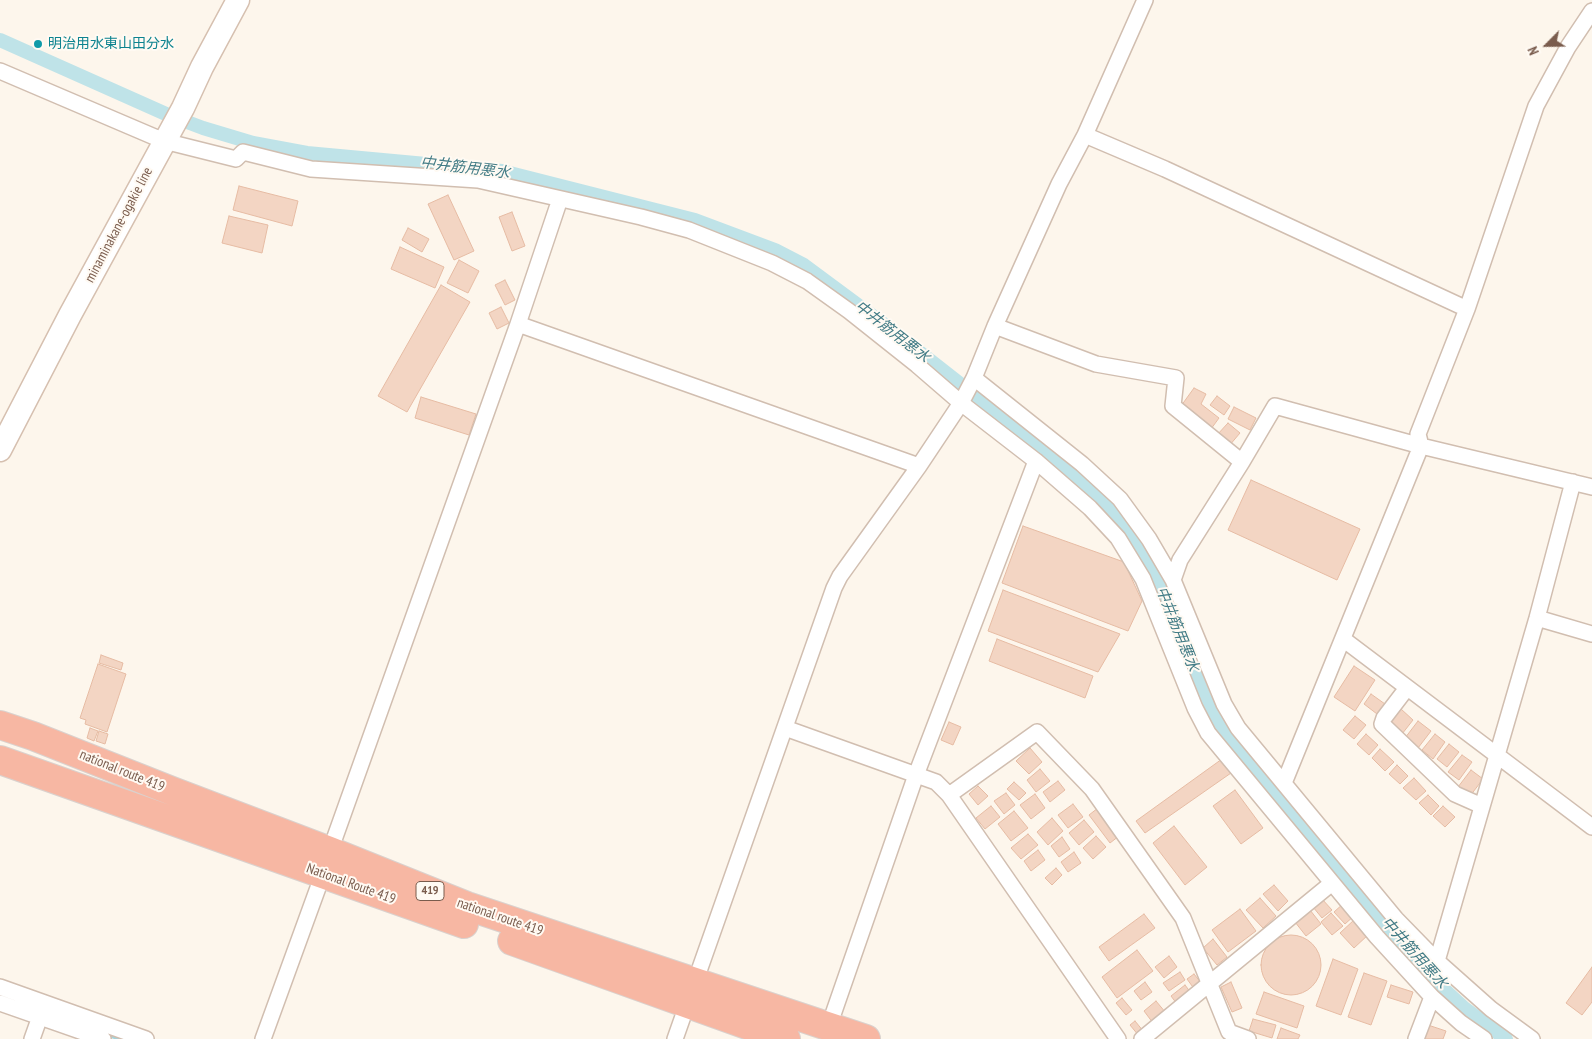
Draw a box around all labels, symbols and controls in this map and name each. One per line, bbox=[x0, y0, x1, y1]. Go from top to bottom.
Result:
north arrow bbox=[1522, 20, 1572, 70]
place label: 明治用水東山田分水 bbox=[48, 36, 174, 52]
marker: 明治用水東山田分水 bbox=[32, 38, 44, 50]
text: N bbox=[1523, 44, 1543, 58]
water label: 中井筋用悪水 bbox=[419, 154, 511, 182]
street label: minaminakane-ogakie line bbox=[82, 165, 156, 285]
water label: 中井筋用悪水 bbox=[851, 297, 933, 367]
water label: 中井筋用悪水 bbox=[1152, 584, 1202, 674]
street label: national route 419 bbox=[77, 746, 167, 796]
street label: National Route 419 bbox=[304, 860, 398, 908]
road number: 419 bbox=[416, 881, 444, 900]
street label: national route 419 bbox=[455, 894, 545, 940]
water label: 中井筋用悪水 bbox=[1377, 914, 1451, 992]

